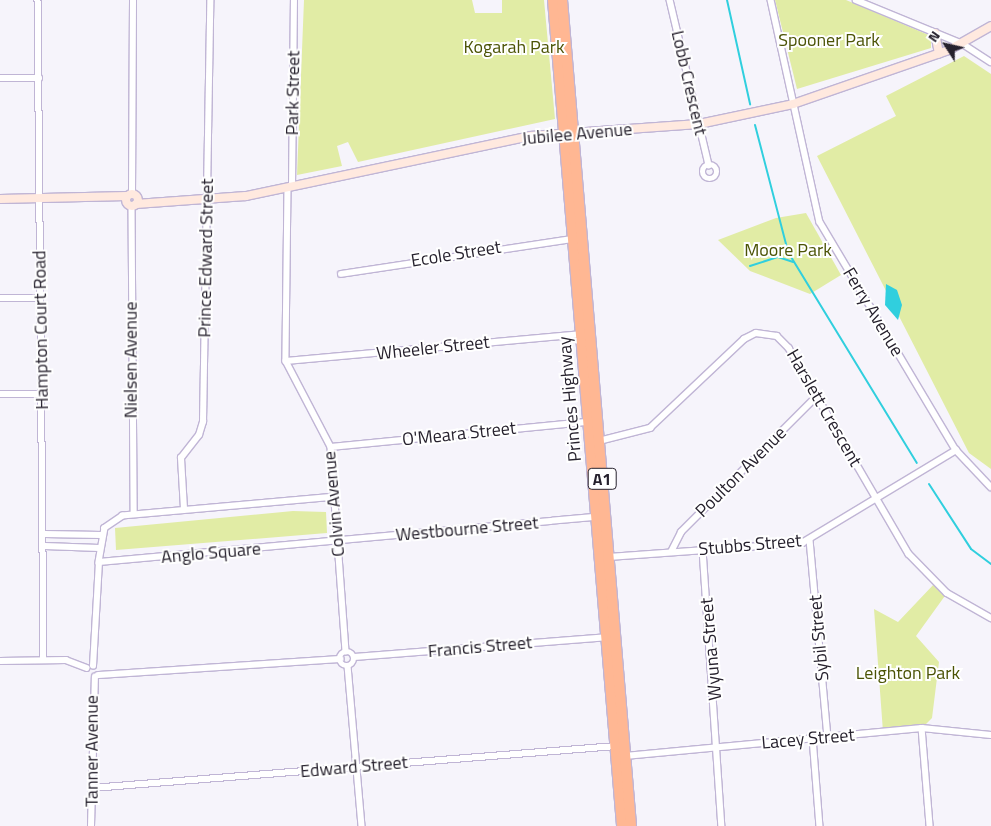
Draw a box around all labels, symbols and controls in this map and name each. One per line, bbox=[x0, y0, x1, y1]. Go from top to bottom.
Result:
north arrow bbox=[921, 20, 971, 70]
text: N bbox=[922, 26, 945, 46]
street label: Lobb Crescent bbox=[666, 28, 712, 138]
park label: Spooner Park bbox=[778, 29, 880, 51]
park label: Kogarah Park bbox=[463, 36, 565, 58]
street label: Park Street bbox=[281, 50, 305, 136]
street label: Jubilee Avenue bbox=[521, 118, 633, 150]
street label: Prince Edward Street bbox=[194, 178, 218, 338]
street label: Ecole Street bbox=[410, 236, 502, 272]
park label: Moore Park bbox=[744, 239, 832, 261]
street label: Hampton Court Road bbox=[29, 250, 53, 410]
street label: Ferry Avenue bbox=[838, 264, 908, 360]
street label: Nielsen Avenue bbox=[120, 302, 142, 418]
street label: Wheeler Street bbox=[375, 331, 491, 365]
street label: Princes Highway bbox=[554, 335, 586, 463]
street label: Harslett Crescent bbox=[782, 346, 866, 470]
street label: O'Meara Street bbox=[401, 417, 517, 451]
street label: Poulton Avenue bbox=[691, 422, 791, 522]
street label: Colvin Avenue bbox=[319, 450, 349, 558]
road number: A1 bbox=[587, 466, 617, 492]
street label: Westbourne Street bbox=[395, 512, 539, 546]
street label: Stubbs Street bbox=[698, 530, 802, 560]
street label: Anglo Square bbox=[160, 538, 262, 568]
street label: Sybil Street bbox=[804, 594, 834, 682]
street label: Wyuna Street bbox=[696, 597, 726, 701]
street label: Francis Street bbox=[427, 632, 533, 662]
park label: Leighton Park bbox=[856, 662, 960, 684]
street label: Tanner Avenue bbox=[81, 695, 103, 807]
street label: Lacey Street bbox=[761, 724, 855, 754]
street label: Edward Street bbox=[299, 752, 409, 782]

